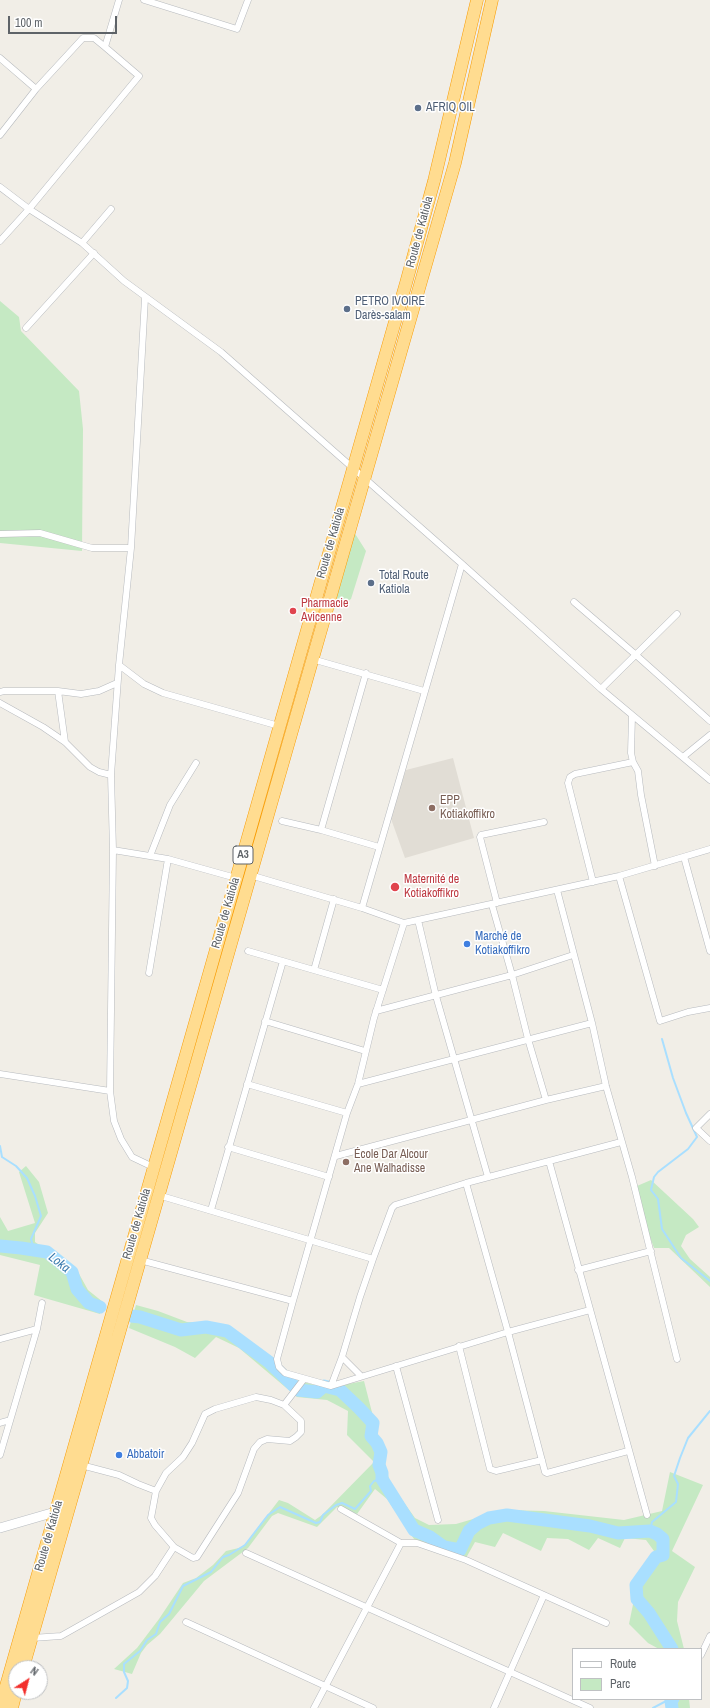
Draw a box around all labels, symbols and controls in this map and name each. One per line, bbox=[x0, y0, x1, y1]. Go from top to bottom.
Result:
scale bar bbox=[10, 8, 119, 34]
text: 100 m bbox=[15, 15, 42, 31]
place label: AFRIQ OIL bbox=[426, 101, 475, 115]
marker: AFRIQ OIL bbox=[413, 103, 423, 113]
street label: Route de Katiola bbox=[404, 195, 436, 269]
place label: PETRO IVOIRE Darès-salam bbox=[355, 295, 425, 323]
marker: PETRO IVOIRE Darès-salam bbox=[342, 304, 352, 314]
street label: Route de Katiola bbox=[314, 506, 348, 580]
place label: Total Route Katiola bbox=[379, 569, 429, 597]
marker: Total Route Katiola bbox=[366, 578, 376, 588]
place label: Pharmacie Avicenne bbox=[301, 597, 349, 625]
marker: Pharmacie Avicenne bbox=[288, 606, 298, 616]
place label: EPP Kotiakoffikro bbox=[440, 794, 495, 822]
marker: EPP Kotiakoffikro bbox=[427, 803, 437, 813]
road number: A3 bbox=[233, 846, 253, 864]
place label: Maternité de Kotiakoffikro bbox=[404, 873, 459, 901]
street label: Route de Katiola bbox=[209, 876, 243, 950]
marker: Maternité de Kotiakoffikro bbox=[389, 881, 401, 893]
place label: Marché de Kotiakoffikro bbox=[475, 930, 530, 958]
marker: Marché de Kotiakoffikro bbox=[462, 939, 472, 949]
place label: École Dar Alcour Ane Walhadisse bbox=[354, 1148, 428, 1176]
marker: École Dar Alcour Ane Walhadisse bbox=[341, 1157, 351, 1167]
street label: Route de Katiola bbox=[120, 1187, 154, 1261]
water label: Loka bbox=[45, 1250, 73, 1276]
place label: Abbatoir bbox=[127, 1448, 164, 1462]
marker: Abbatoir bbox=[114, 1450, 124, 1460]
street label: Route de Katiola bbox=[32, 1499, 66, 1573]
legend bbox=[572, 1648, 702, 1700]
text: Route bbox=[610, 1656, 636, 1672]
north arrow bbox=[8, 1660, 48, 1700]
text: N bbox=[28, 1664, 41, 1679]
text: Parc bbox=[610, 1676, 630, 1692]

